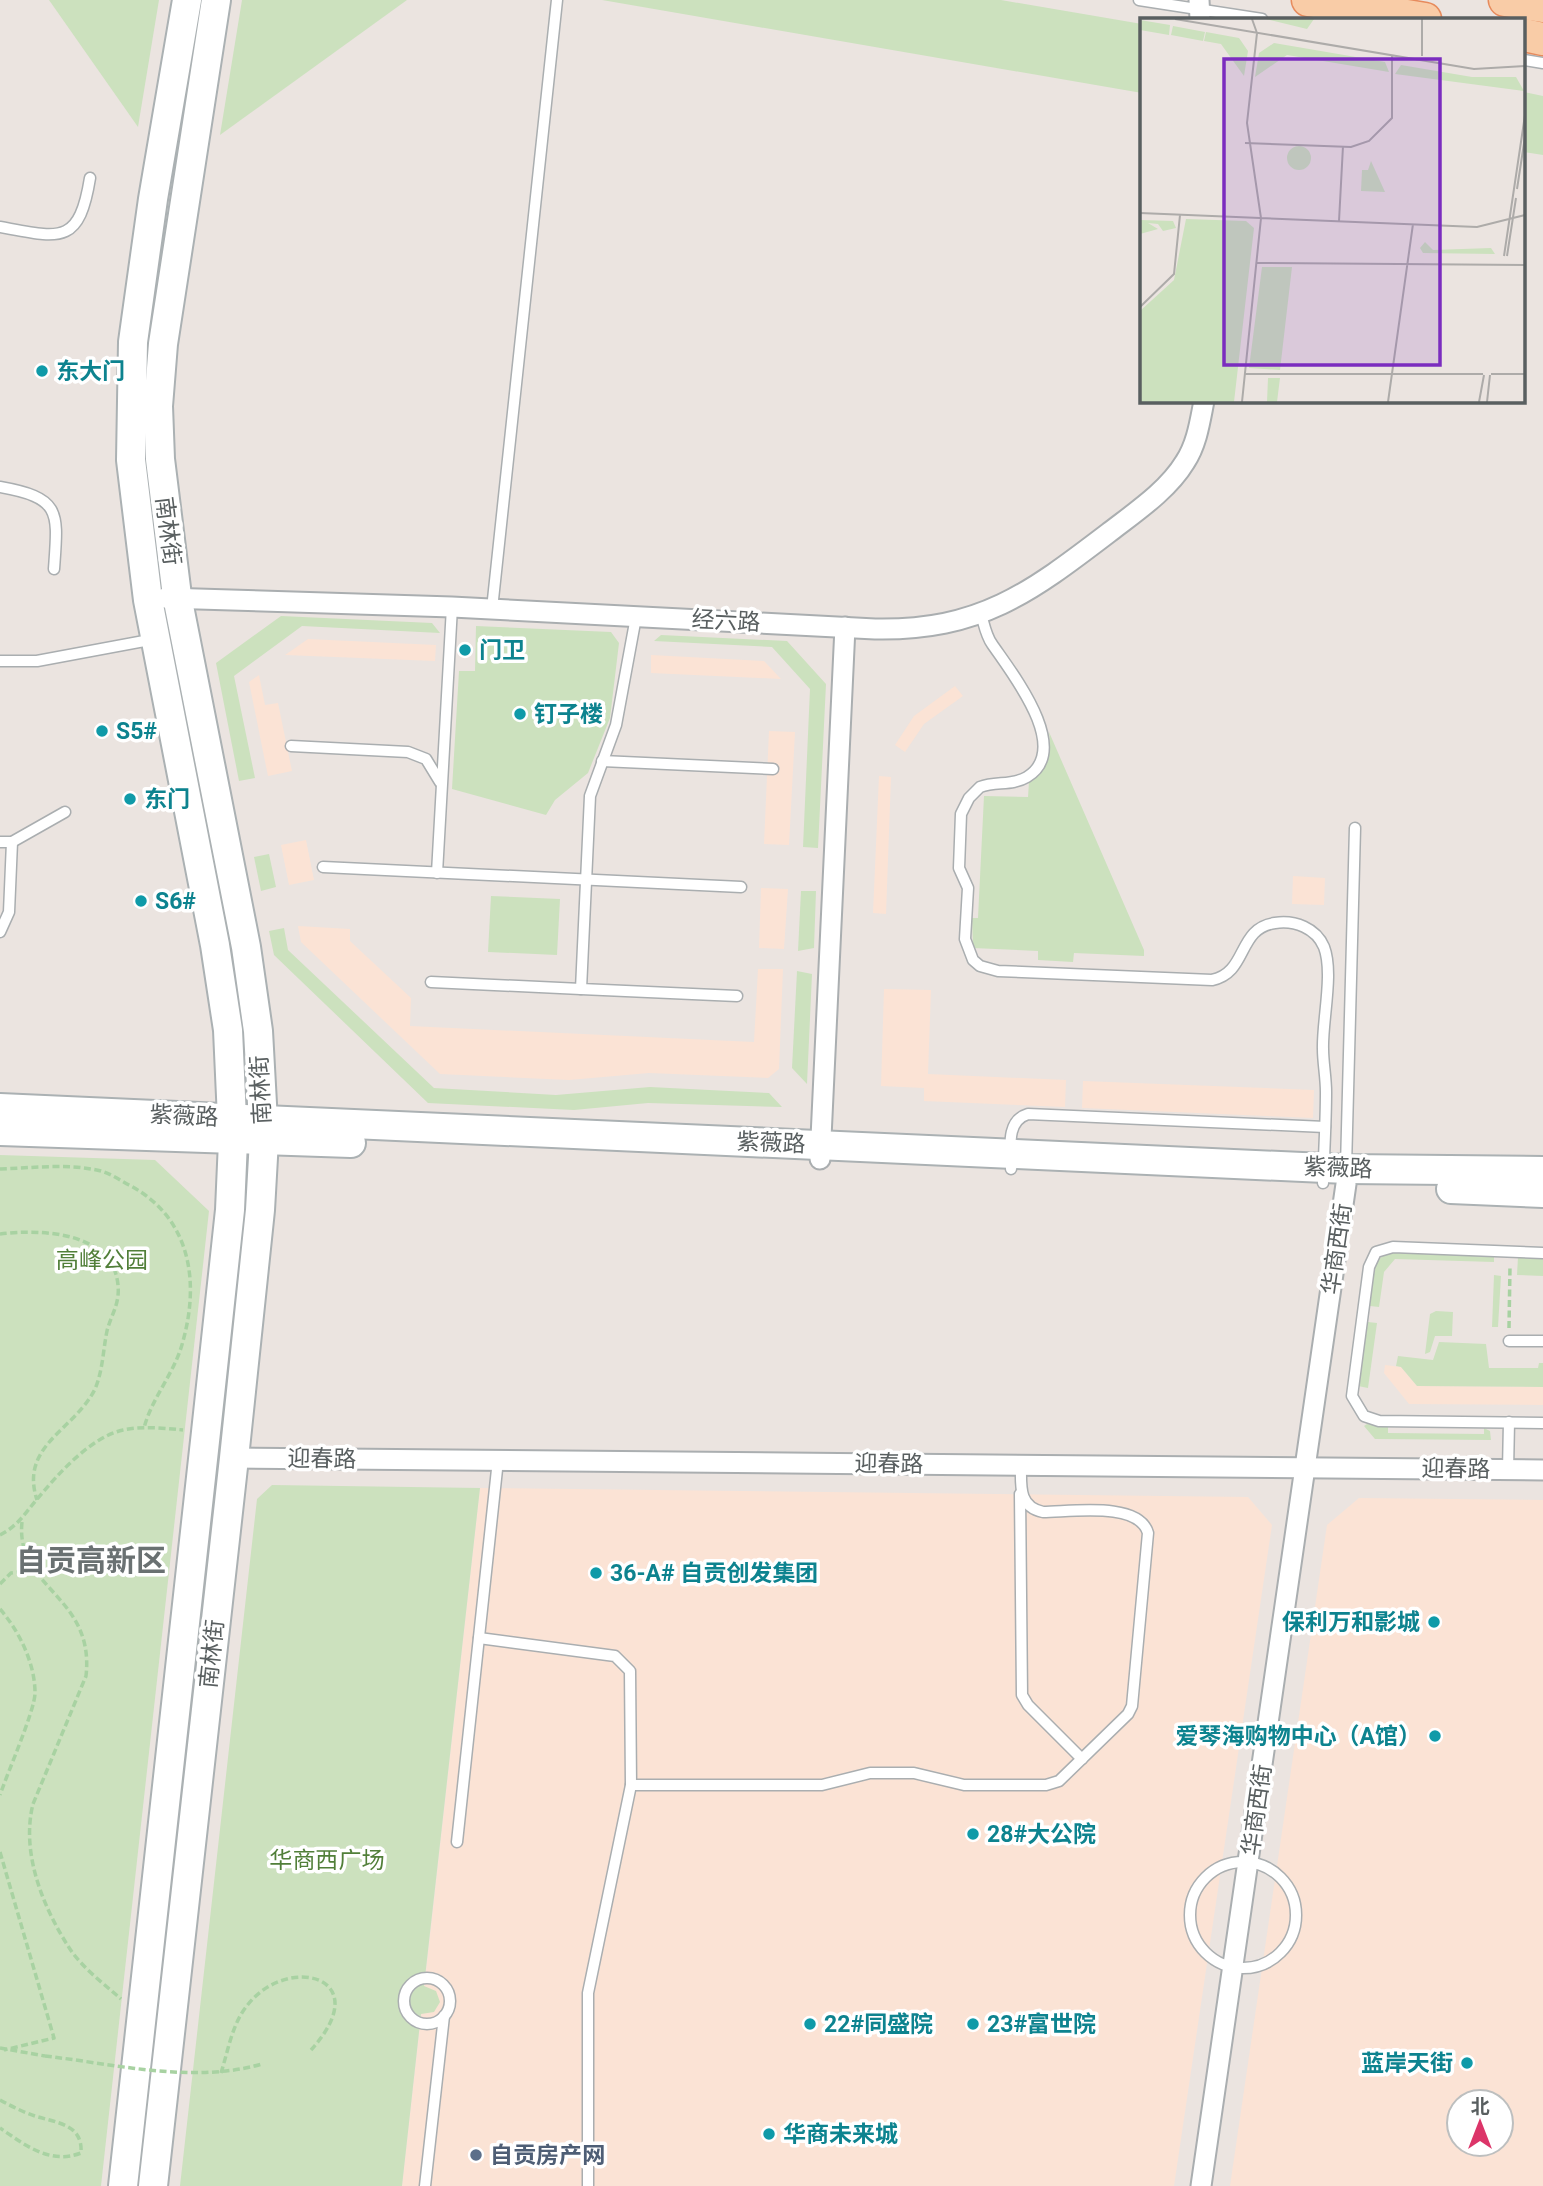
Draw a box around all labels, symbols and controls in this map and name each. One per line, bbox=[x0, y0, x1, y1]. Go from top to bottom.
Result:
inset map bbox=[1140, 18, 1526, 402]
place label: 东大门 bbox=[56, 358, 125, 385]
marker: 东大门 bbox=[34, 363, 50, 379]
street label: 南林街 bbox=[150, 495, 186, 567]
street label: 经六路 bbox=[691, 606, 761, 636]
place label: 门卫 bbox=[479, 637, 525, 664]
marker: 门卫 bbox=[457, 642, 473, 658]
place label: 钉子楼 bbox=[534, 701, 603, 728]
marker: 钉子楼 bbox=[512, 706, 528, 722]
place label: S5# bbox=[116, 718, 157, 745]
marker: S5# bbox=[94, 723, 110, 739]
place label: 东门 bbox=[144, 786, 190, 813]
marker: 东门 bbox=[122, 791, 138, 807]
place label: S6# bbox=[155, 888, 196, 915]
marker: S6# bbox=[133, 893, 149, 909]
street label: 南林街 bbox=[246, 1055, 276, 1125]
street label: 紫薇路 bbox=[149, 1101, 219, 1131]
street label: 紫薇路 bbox=[736, 1128, 806, 1158]
street label: 紫薇路 bbox=[1303, 1153, 1373, 1183]
street label: 华商西街 bbox=[1317, 1202, 1357, 1296]
park label: 高峰公园 bbox=[56, 1247, 148, 1274]
street label: 迎春路 bbox=[287, 1445, 357, 1473]
street label: 迎春路 bbox=[854, 1450, 924, 1478]
street label: 迎春路 bbox=[1421, 1455, 1491, 1483]
district label: 自贡高新区 bbox=[16, 1543, 166, 1578]
place label: 36-A# 自贡创发集团 bbox=[610, 1560, 818, 1587]
marker: 36-A# 自贡创发集团 bbox=[588, 1565, 604, 1581]
place label: 保利万和影城 bbox=[1282, 1609, 1420, 1636]
marker: 保利万和影城 bbox=[1426, 1614, 1442, 1630]
street label: 南林街 bbox=[195, 1618, 229, 1690]
place label: 爱琴海购物中心（A馆） bbox=[1176, 1723, 1421, 1750]
marker: 爱琴海购物中心（A馆） bbox=[1427, 1728, 1443, 1744]
street label: 华商西街 bbox=[1237, 1763, 1277, 1857]
place label: 28#大公院 bbox=[987, 1821, 1096, 1848]
marker: 28#大公院 bbox=[965, 1826, 981, 1842]
park label: 华商西广场 bbox=[270, 1847, 385, 1874]
place label: 22#同盛院 bbox=[824, 2011, 933, 2038]
place label: 23#富世院 bbox=[987, 2011, 1096, 2038]
marker: 22#同盛院 bbox=[802, 2016, 818, 2032]
marker: 23#富世院 bbox=[965, 2016, 981, 2032]
place label: 蓝岸天街 bbox=[1361, 2050, 1453, 2077]
marker: 蓝岸天街 bbox=[1459, 2055, 1475, 2071]
north arrow bbox=[1445, 2088, 1515, 2158]
text: 北 bbox=[1470, 2095, 1490, 2118]
place label: 华商未来城 bbox=[783, 2121, 898, 2148]
marker: 华商未来城 bbox=[761, 2126, 777, 2142]
place label: 自贡房产网 bbox=[490, 2142, 605, 2169]
marker: 自贡房产网 bbox=[468, 2147, 484, 2163]

